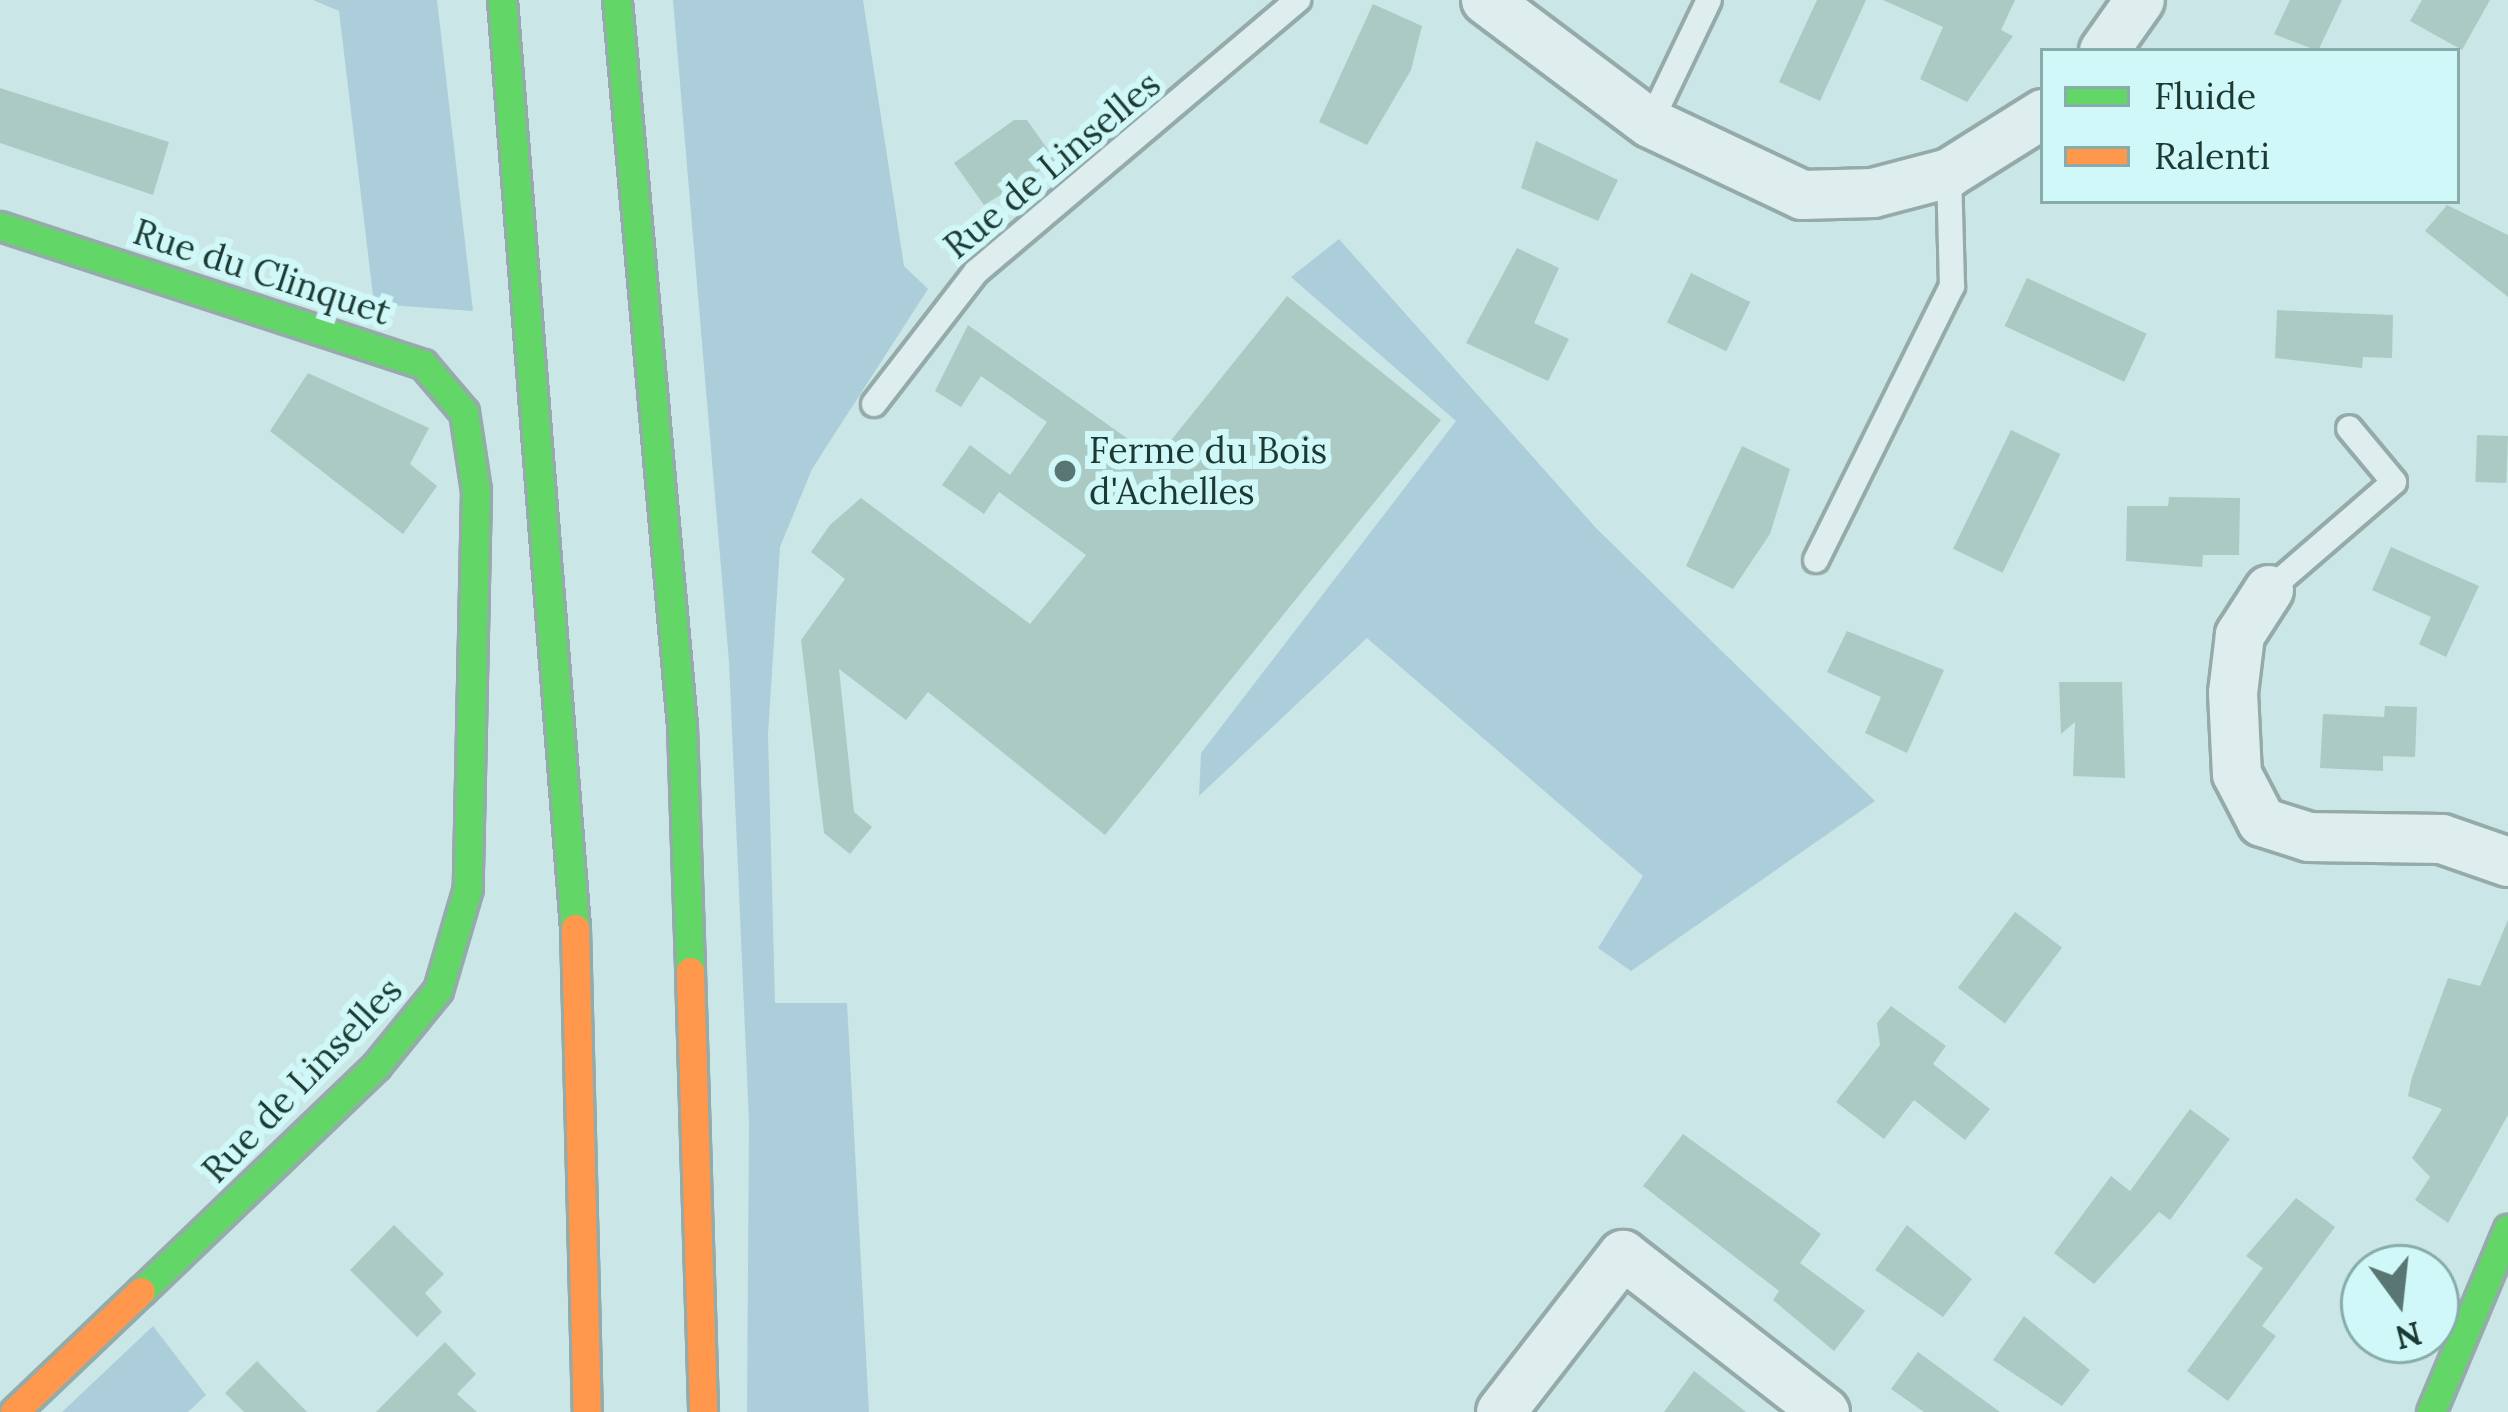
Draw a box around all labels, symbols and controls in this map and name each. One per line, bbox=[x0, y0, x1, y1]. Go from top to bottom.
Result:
legend bbox=[2040, 48, 2460, 204]
street label: Rue de Linselles bbox=[935, 62, 1169, 268]
text: Fluide bbox=[2154, 73, 2256, 119]
text: Ralenti bbox=[2154, 133, 2270, 179]
street label: Rue du Clinquet bbox=[128, 210, 396, 334]
place label: Ferme du Bois d'Achelles bbox=[1089, 428, 1327, 513]
marker: Ferme du Bois d'Achelles bbox=[1052, 458, 1078, 484]
street label: Rue de Linselles bbox=[193, 968, 411, 1192]
north arrow bbox=[2340, 1244, 2460, 1364]
text: N bbox=[2391, 1312, 2426, 1359]

